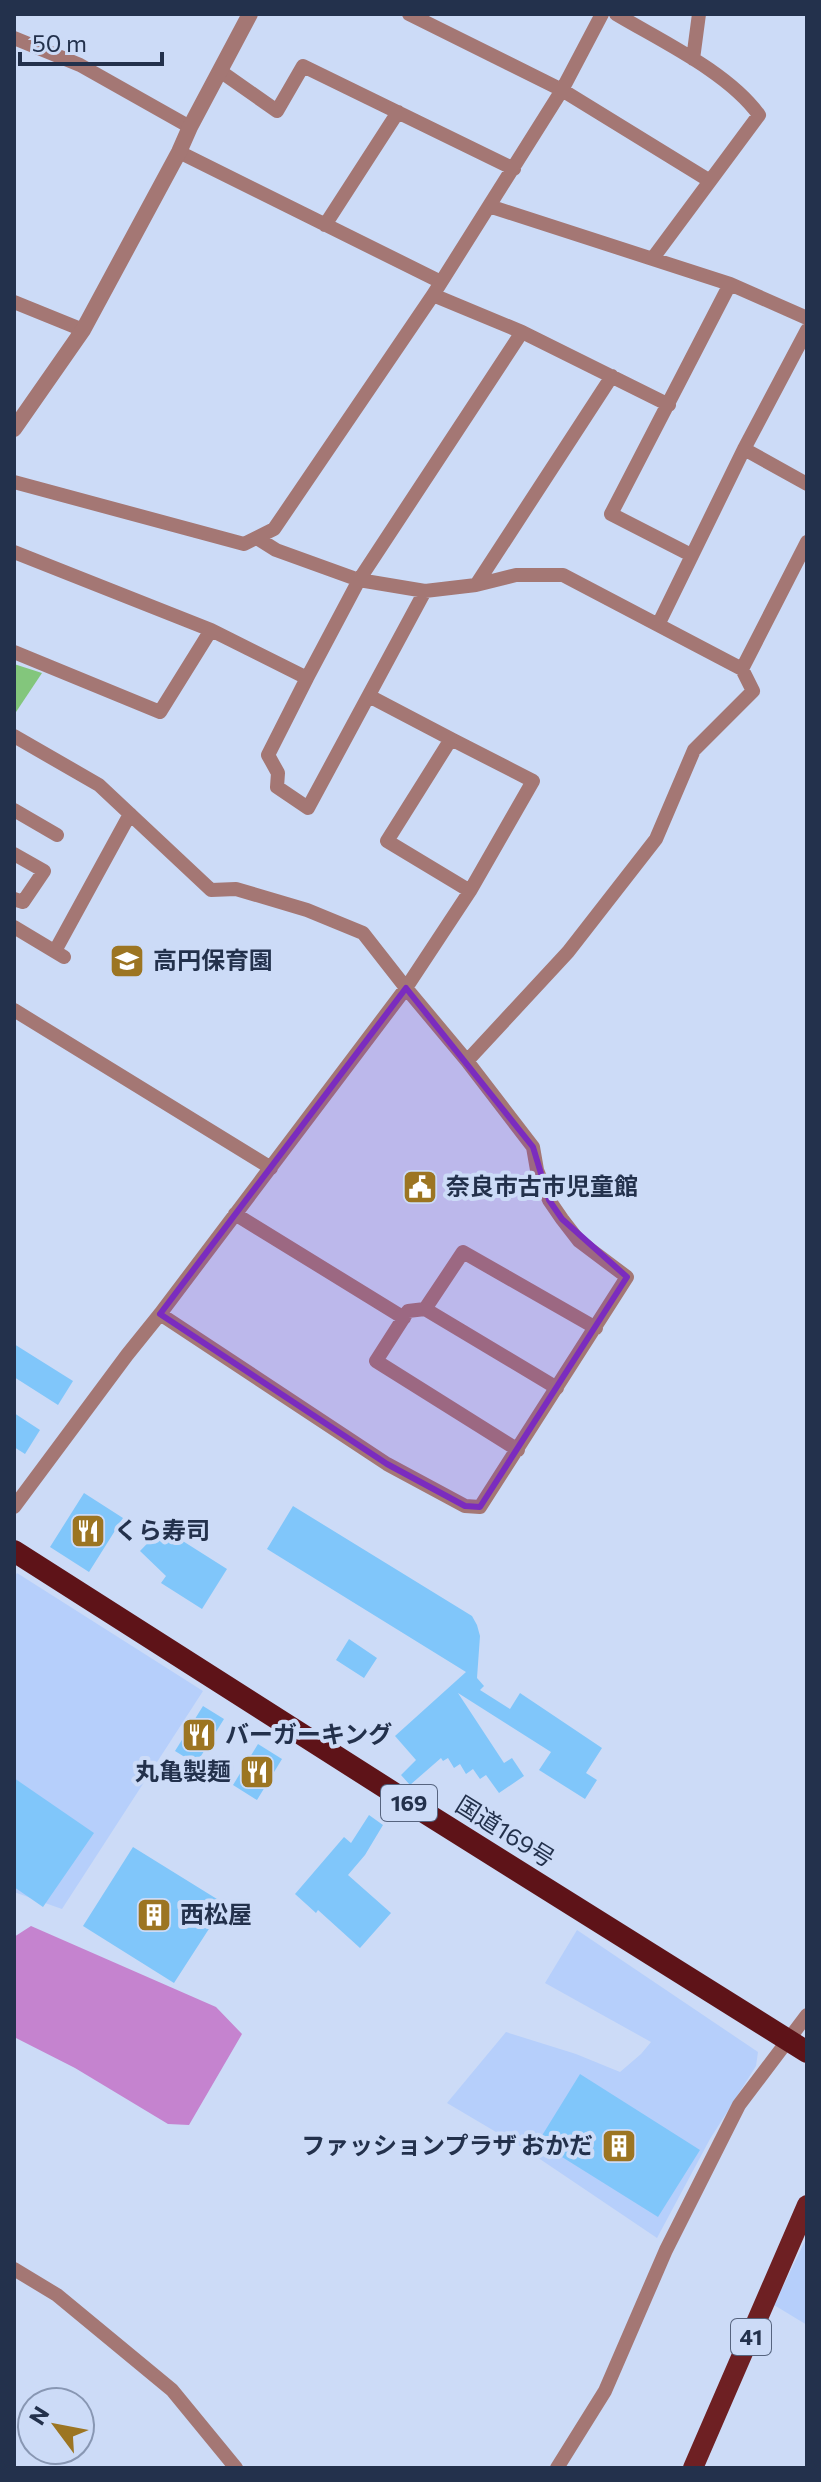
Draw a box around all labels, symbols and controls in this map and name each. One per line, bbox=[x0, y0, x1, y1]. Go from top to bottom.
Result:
scale bar bbox=[20, 16, 162, 66]
text: 50 m bbox=[32, 28, 87, 57]
school or university icon: 高円保育園 bbox=[108, 942, 146, 980]
place label: 高円保育園 bbox=[153, 945, 273, 974]
public building icon: 奈良市古市児童館 bbox=[401, 1168, 439, 1206]
place label: 奈良市古市児童館 bbox=[446, 1171, 638, 1200]
restaurant icon: くら寿司 bbox=[69, 1512, 107, 1550]
place label: くら寿司 bbox=[114, 1515, 210, 1544]
restaurant icon: バーガーキング bbox=[180, 1716, 218, 1754]
place label: バーガーキング bbox=[225, 1719, 392, 1748]
restaurant icon: 丸亀製麺 bbox=[238, 1753, 276, 1791]
place label: 丸亀製麺 bbox=[135, 1756, 231, 1785]
road number: 169 bbox=[381, 1785, 437, 1821]
street label: 国道169号 bbox=[451, 1789, 561, 1872]
building icon: 西松屋 bbox=[135, 1896, 173, 1934]
place label: 西松屋 bbox=[180, 1899, 252, 1928]
building icon: ファッションプラザ おかだ bbox=[600, 2127, 638, 2165]
place label: ファッションプラザ おかだ bbox=[301, 2130, 593, 2159]
road number: 41 bbox=[731, 2319, 771, 2355]
north arrow bbox=[16, 2386, 96, 2466]
text: N bbox=[23, 2401, 54, 2429]

